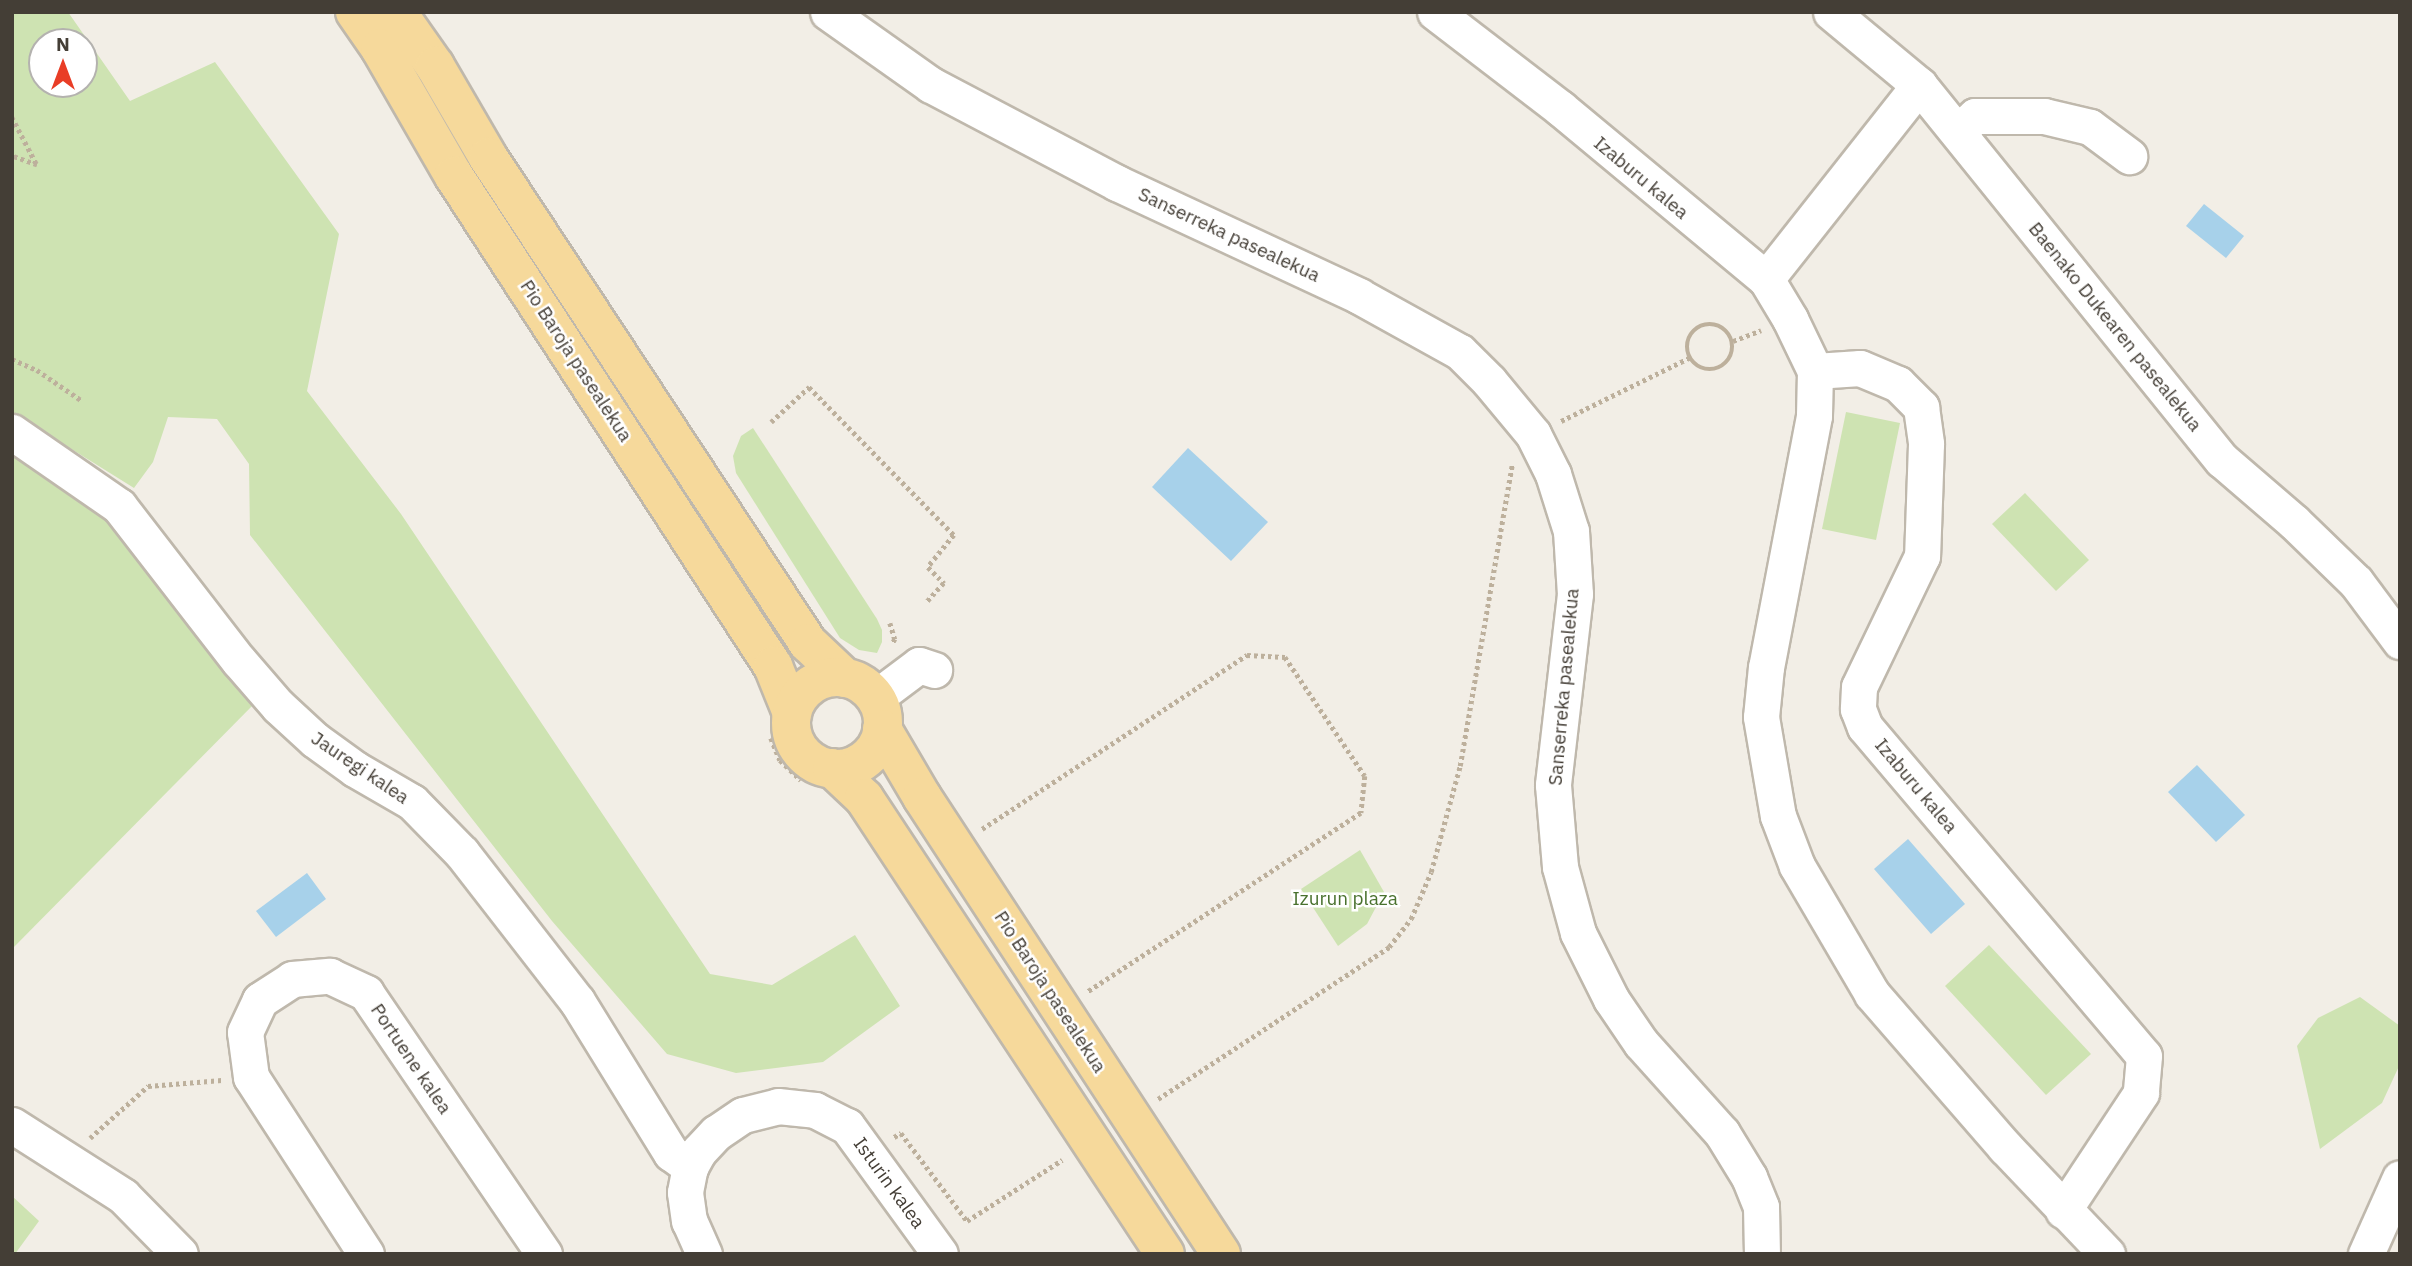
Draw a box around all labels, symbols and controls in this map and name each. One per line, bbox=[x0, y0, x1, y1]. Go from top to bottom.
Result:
north arrow bbox=[28, 28, 98, 98]
text: N bbox=[56, 32, 70, 56]
street label: Izaburu kalea bbox=[1589, 132, 1693, 224]
street label: Sanserreka pasealekua bbox=[1135, 183, 1323, 287]
street label: Baenako Dukearen pasealekua bbox=[2024, 218, 2206, 436]
street label: Pio Baroja pasealekua bbox=[515, 276, 637, 446]
street label: Sanserreka pasealekua bbox=[1544, 587, 1584, 787]
street label: Jauregi kalea bbox=[307, 727, 413, 809]
street label: Izaburu kalea bbox=[1870, 734, 1962, 838]
park label: Izurun plaza bbox=[1292, 888, 1398, 910]
street label: Pio Baroja pasealekua bbox=[989, 907, 1111, 1077]
street label: Portuene kalea bbox=[366, 999, 456, 1119]
street label: Isturin kalea bbox=[848, 1133, 930, 1233]

